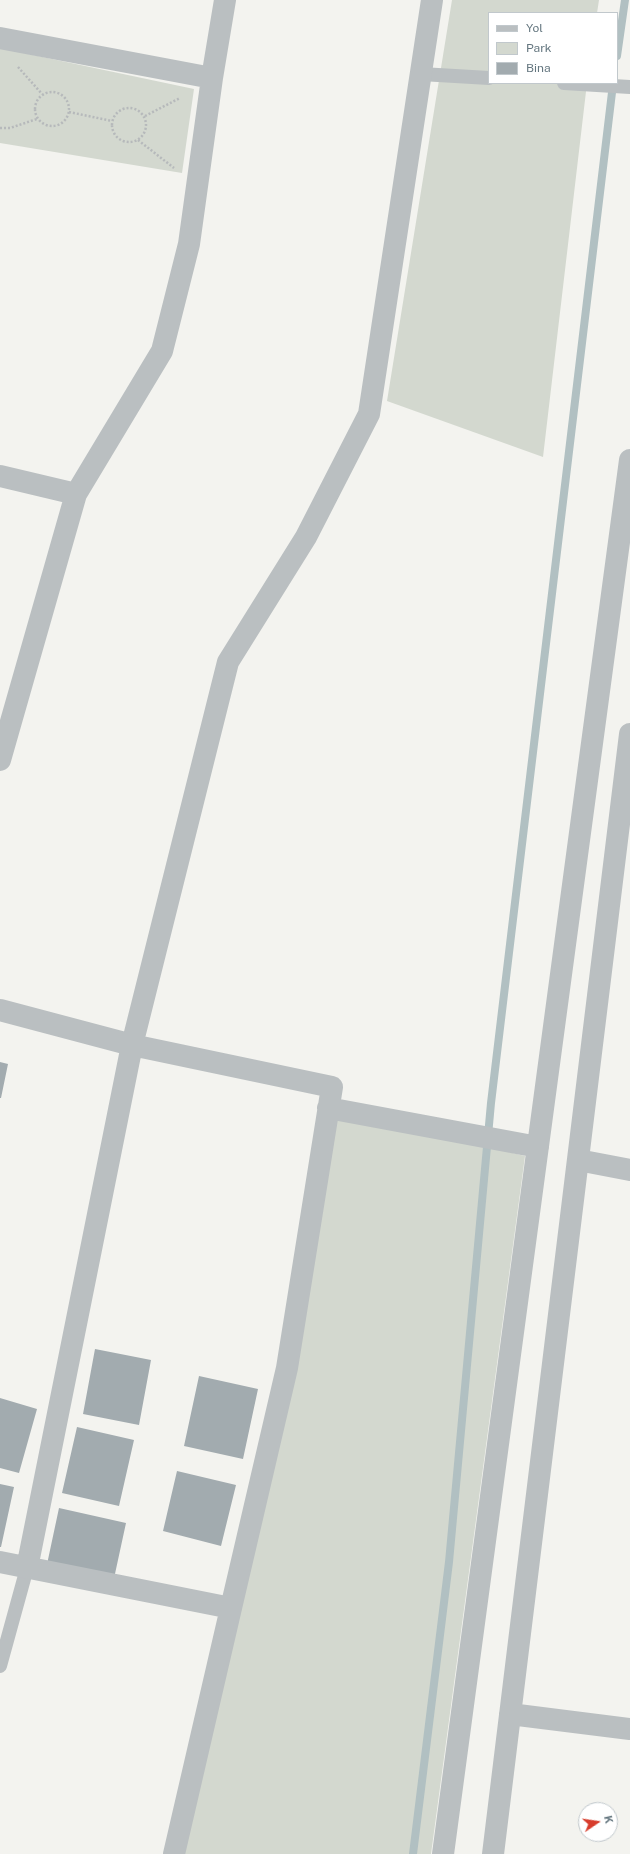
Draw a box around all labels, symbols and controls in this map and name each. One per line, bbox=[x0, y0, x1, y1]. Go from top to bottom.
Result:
legend bbox=[488, 12, 618, 84]
text: Yol bbox=[526, 21, 543, 35]
text: Park bbox=[526, 41, 552, 55]
text: Bina bbox=[526, 61, 551, 75]
north arrow bbox=[578, 1802, 618, 1842]
text: K bbox=[602, 1814, 615, 1825]

